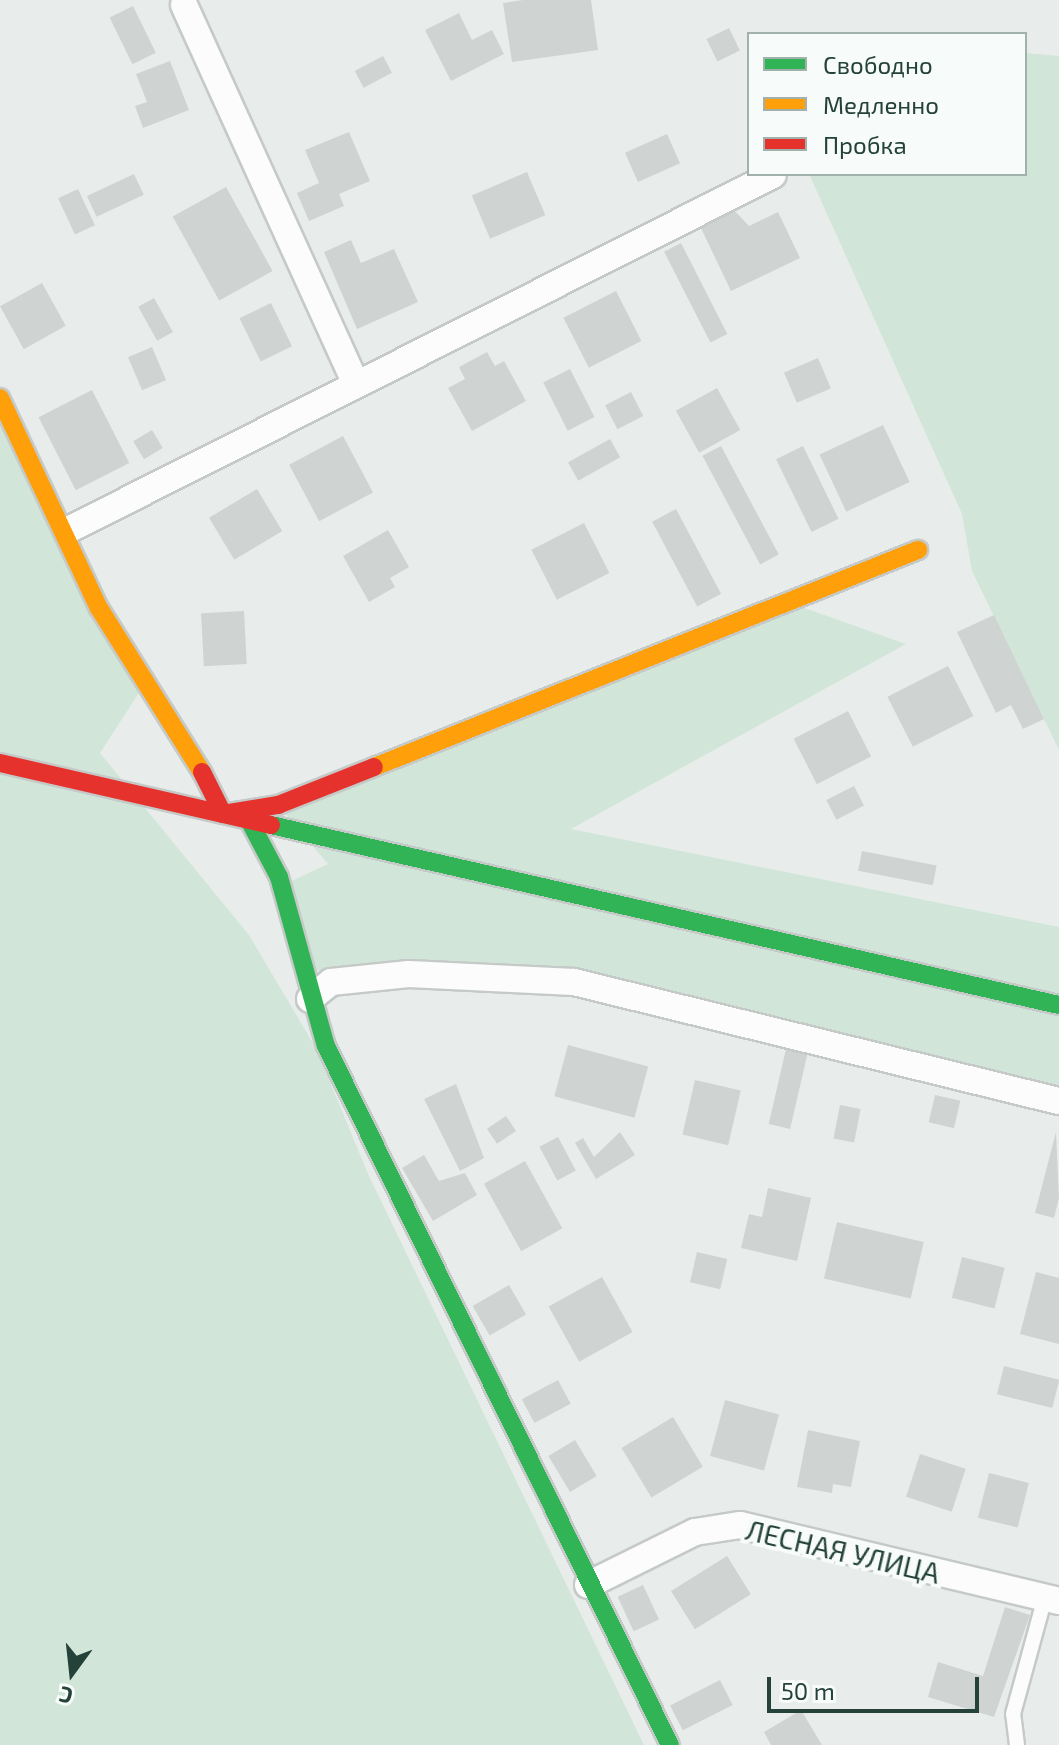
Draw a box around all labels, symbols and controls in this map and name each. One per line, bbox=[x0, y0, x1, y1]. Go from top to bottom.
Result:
legend bbox=[747, 32, 1027, 176]
text: Свободно bbox=[823, 50, 933, 79]
text: Медленно bbox=[823, 90, 939, 119]
text: Пробка bbox=[823, 130, 907, 159]
street label: ЛЕСНАЯ УЛИЦА bbox=[743, 1512, 943, 1590]
north arrow bbox=[32, 1633, 112, 1713]
scale bar bbox=[771, 1661, 983, 1711]
text: 50 m bbox=[781, 1676, 835, 1705]
text: С bbox=[56, 1682, 75, 1710]

